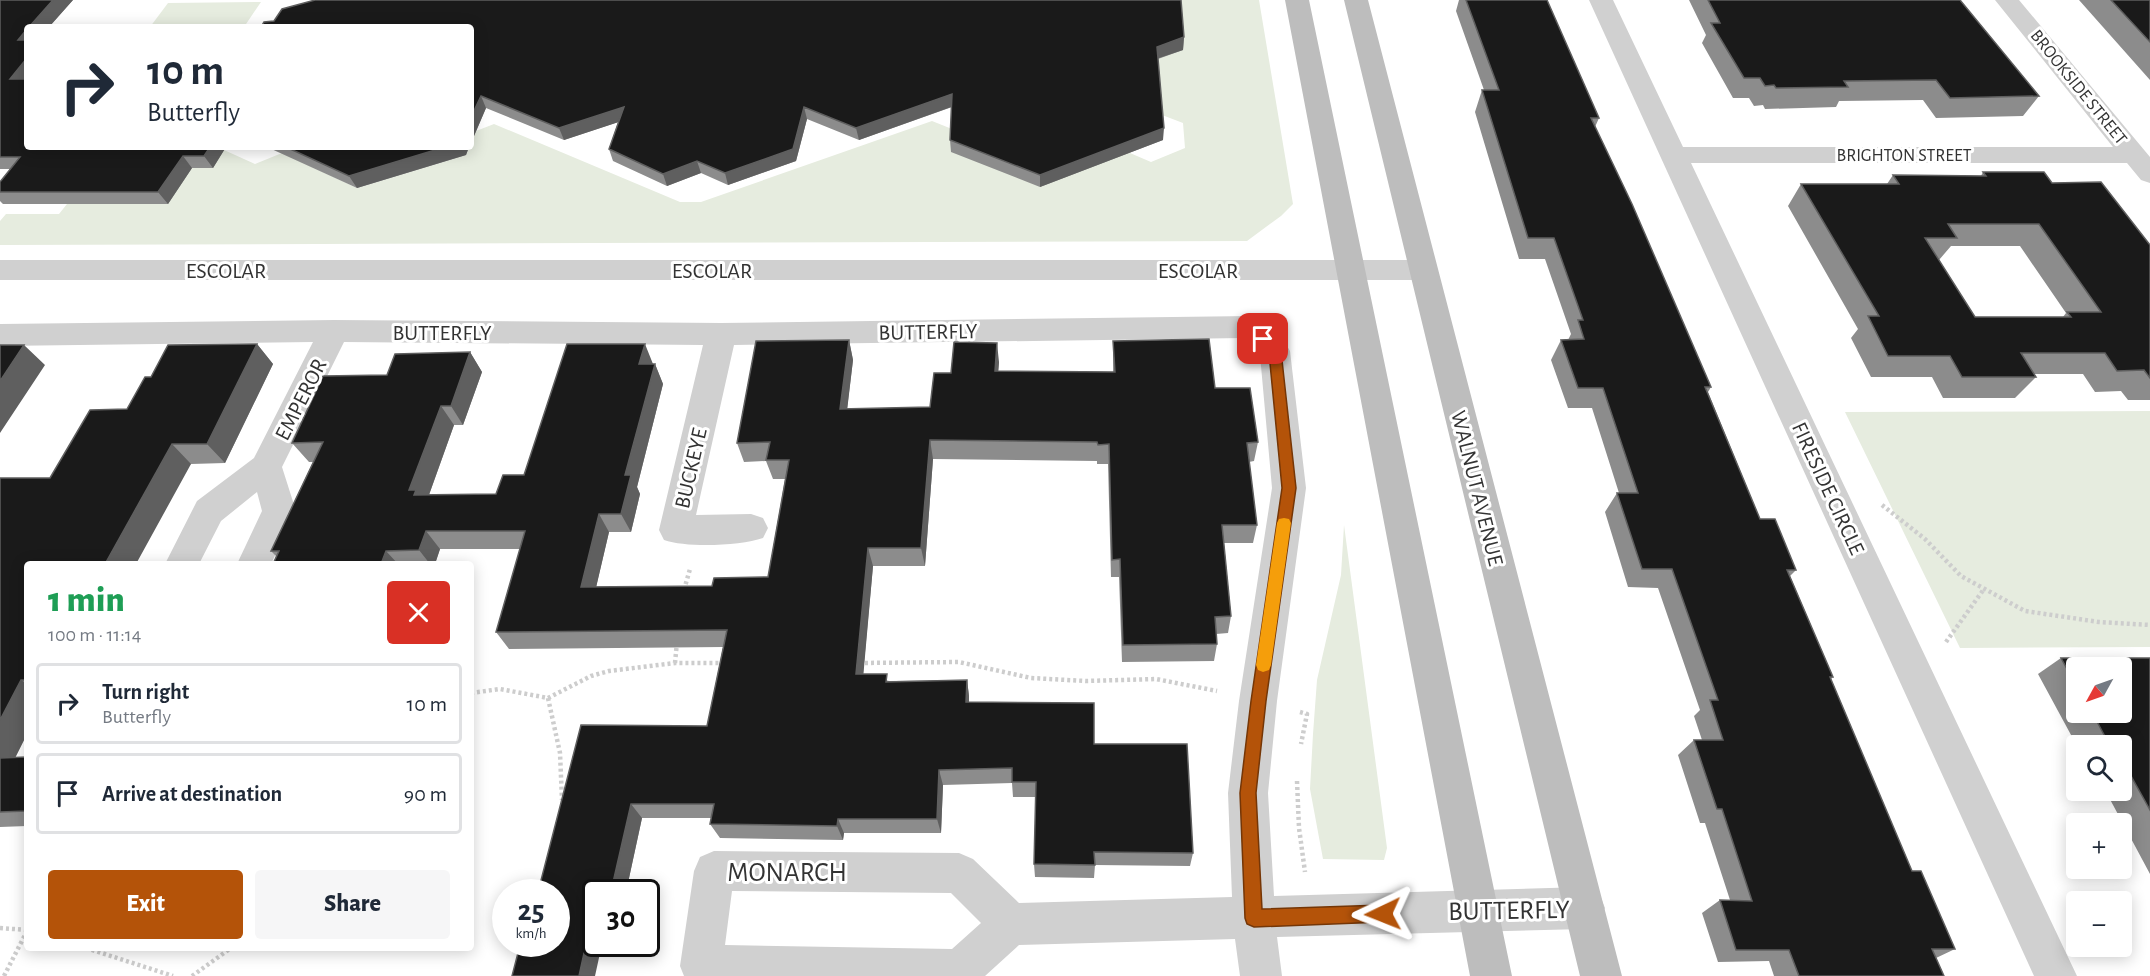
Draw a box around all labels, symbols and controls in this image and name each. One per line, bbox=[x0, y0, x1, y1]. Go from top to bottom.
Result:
street label: BROOKSIDE STREET bbox=[2027, 27, 2130, 149]
icon: right bbox=[48, 48, 126, 126]
text: 10 m bbox=[147, 50, 224, 92]
text: Butterfly bbox=[147, 99, 240, 126]
street label: BRIGHTON STREET bbox=[1836, 147, 1972, 165]
street label: ESCOLAR bbox=[186, 260, 266, 282]
street label: ESCOLAR bbox=[672, 260, 752, 282]
street label: ESCOLAR bbox=[1158, 260, 1238, 282]
pin bbox=[1237, 313, 1288, 364]
street label: BUTTERFLY bbox=[878, 320, 978, 344]
street label: BUTTERFLY bbox=[392, 322, 492, 344]
icon: arrive bbox=[1246, 322, 1279, 355]
street label: EMPEROR bbox=[271, 355, 331, 444]
street label: WALNUT AVENUE bbox=[1447, 408, 1507, 568]
street label: FIRESIDE CIRCLE bbox=[1788, 419, 1869, 558]
street label: BUCKEYE bbox=[671, 425, 711, 511]
button: close bbox=[387, 581, 450, 644]
text: 1 min bbox=[48, 582, 125, 618]
text: 100 m · 11:14 bbox=[48, 625, 141, 645]
north arrow bbox=[2066, 657, 2132, 723]
map controls bbox=[2066, 657, 2132, 957]
text: Turn right bbox=[102, 681, 189, 703]
icon: right bbox=[51, 687, 84, 720]
text: 10 m bbox=[407, 693, 447, 715]
text: Butterfly bbox=[102, 707, 171, 727]
button: search bbox=[2066, 735, 2132, 801]
icon: arrive bbox=[51, 777, 84, 810]
text: Arrive at destination bbox=[102, 783, 282, 805]
text: 90 m bbox=[404, 783, 447, 805]
button: + bbox=[2066, 813, 2132, 879]
street label: MONARCH bbox=[727, 859, 847, 886]
button: Exit bbox=[48, 870, 243, 939]
button: Share bbox=[255, 870, 450, 939]
speed limit sign: 30 bbox=[582, 879, 660, 957]
position arrow bbox=[1351, 882, 1415, 946]
button: − bbox=[2066, 891, 2132, 957]
text: 25 bbox=[517, 896, 545, 926]
street label: BUTTERFLY bbox=[1448, 896, 1570, 925]
text: km/h bbox=[516, 926, 546, 941]

